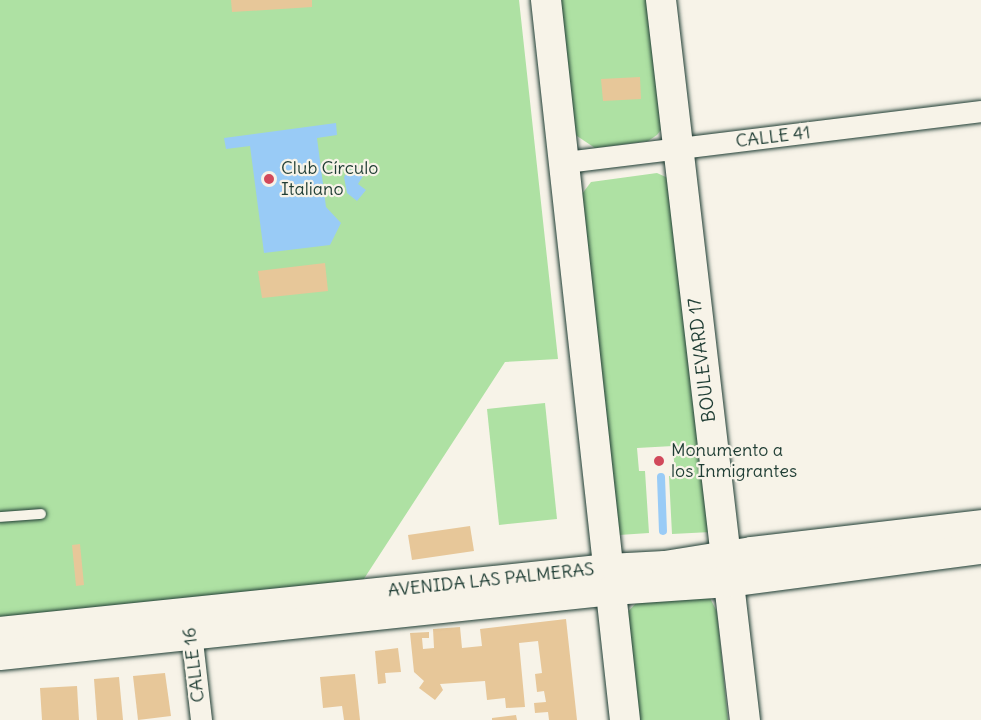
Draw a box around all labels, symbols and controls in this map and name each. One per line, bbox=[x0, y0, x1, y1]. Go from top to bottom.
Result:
street label: CALLE 41 bbox=[734, 122, 812, 152]
place label: Club Círculo Italiano bbox=[281, 158, 378, 201]
marker: Club Círculo Italiano bbox=[262, 172, 276, 186]
street label: BOULEVARD 17 bbox=[684, 297, 720, 423]
place label: Monumento a los Inmigrantes bbox=[671, 440, 797, 482]
marker: Monumento a los Inmigrantes bbox=[652, 454, 666, 468]
street label: AVENIDA LAS PALMERAS bbox=[387, 558, 595, 602]
street label: CALLE 16 bbox=[179, 626, 209, 704]

